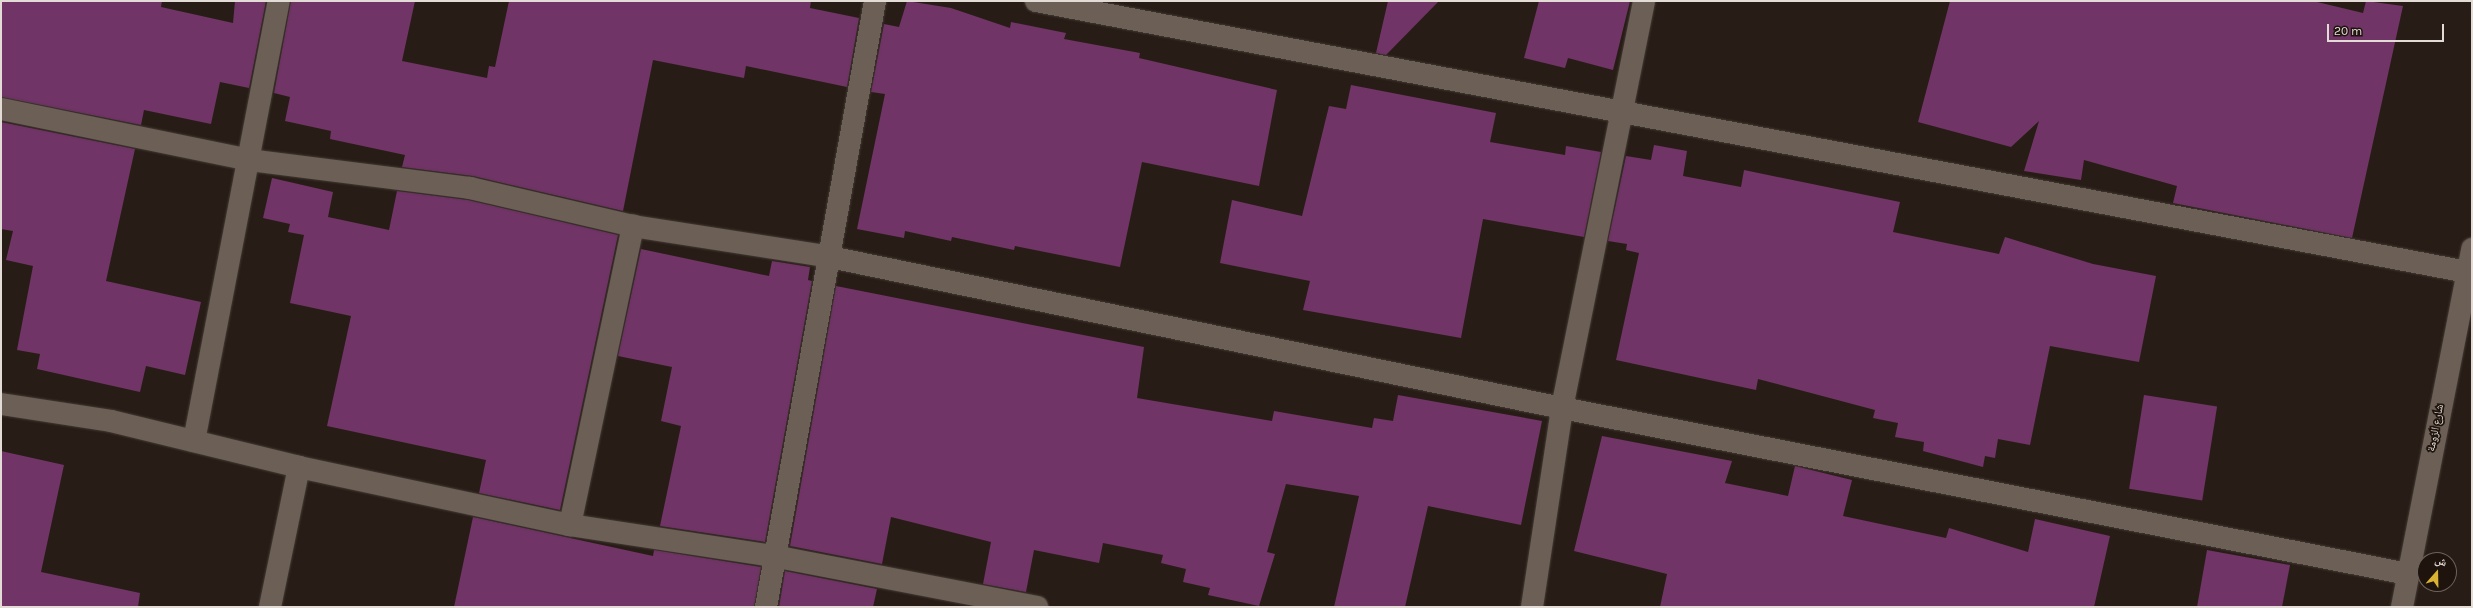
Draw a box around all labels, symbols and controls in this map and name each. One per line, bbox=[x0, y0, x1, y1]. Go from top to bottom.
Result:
scale bar bbox=[2329, 16, 2446, 42]
text: 20 m bbox=[2334, 24, 2362, 38]
street label: شارع الزومة bbox=[2425, 403, 2447, 453]
north arrow bbox=[2417, 552, 2457, 592]
text: ش bbox=[2433, 553, 2449, 569]

